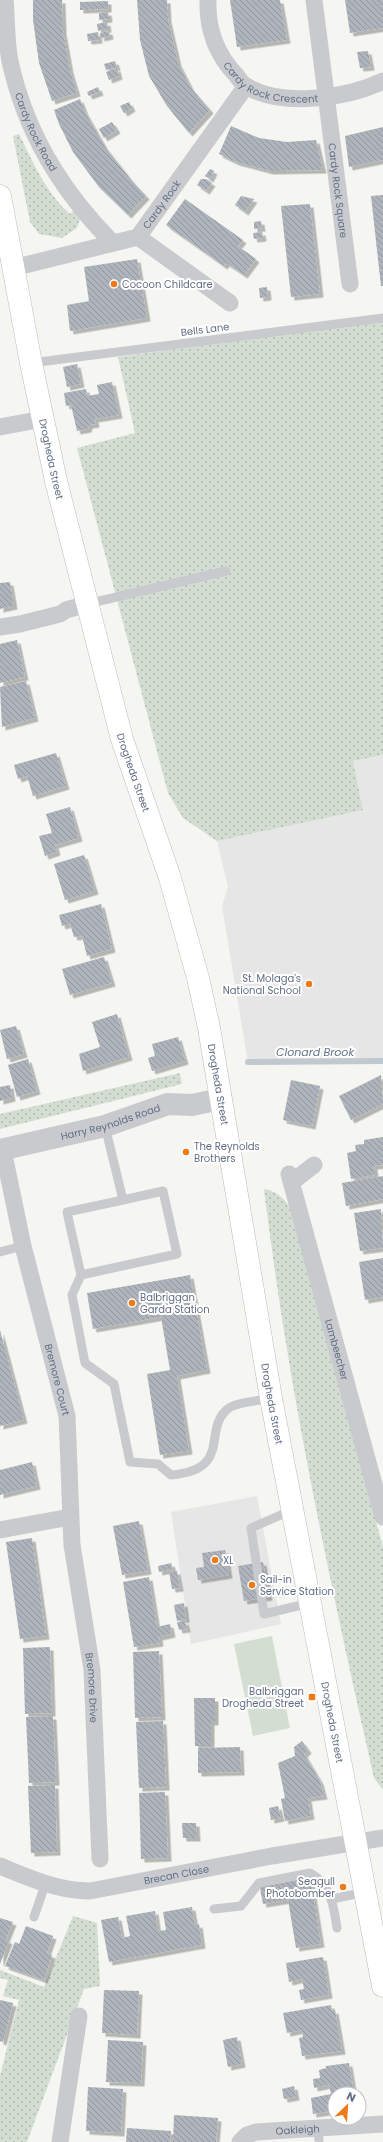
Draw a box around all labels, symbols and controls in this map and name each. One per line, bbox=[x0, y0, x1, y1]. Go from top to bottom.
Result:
street label: Cardy Rock Crescent bbox=[220, 59, 319, 107]
street label: Cardy Rock Road bbox=[11, 91, 61, 174]
street label: Cardy Rock Square bbox=[324, 142, 351, 239]
street label: Cardy Rock bbox=[139, 176, 185, 232]
place label: Cocoon Childcare bbox=[122, 277, 213, 292]
marker: Cocoon Childcare bbox=[109, 279, 119, 289]
street label: Bells Lane bbox=[180, 319, 230, 340]
street label: Drogheda Street bbox=[35, 417, 67, 501]
street label: Drogheda Street bbox=[113, 732, 154, 814]
place label: St. Molaga's National School bbox=[223, 971, 301, 998]
marker: St. Molaga's National School bbox=[304, 979, 314, 989]
street label: Drogheda Street bbox=[204, 1043, 232, 1126]
water label: Clonard Brook bbox=[276, 1044, 355, 1060]
street label: Harry Reynolds Road bbox=[59, 1100, 162, 1144]
place label: The Reynolds Brothers bbox=[194, 1139, 260, 1166]
marker: The Reynolds Brothers bbox=[181, 1147, 191, 1157]
place label: Balbriggan Garda Station bbox=[140, 1290, 210, 1317]
marker: Balbriggan Garda Station bbox=[127, 1298, 137, 1308]
street label: Lambeecher bbox=[321, 1317, 352, 1382]
street label: Bremore Court bbox=[41, 1342, 74, 1417]
street label: Drogheda Street bbox=[257, 1362, 287, 1446]
place label: XL bbox=[223, 1553, 234, 1568]
marker: XL bbox=[210, 1555, 220, 1565]
place label: Sail-in Service Station bbox=[260, 1572, 334, 1599]
marker: Sail-in Service Station bbox=[247, 1580, 257, 1590]
street label: Bremore Drive bbox=[81, 1652, 101, 1723]
street label: Drogheda Street bbox=[317, 1681, 347, 1764]
place label: Balbriggan Drogheda Street bbox=[222, 1684, 304, 1711]
marker: Balbriggan Drogheda Street bbox=[307, 1692, 317, 1702]
street label: Brecan Close bbox=[143, 1861, 210, 1888]
place label: Seagull Photobomber bbox=[266, 1874, 335, 1901]
marker: Seagull Photobomber bbox=[338, 1882, 348, 1892]
north arrow bbox=[327, 2086, 367, 2126]
text: N bbox=[344, 2088, 358, 2106]
street label: Oakleigh bbox=[275, 2121, 320, 2139]

